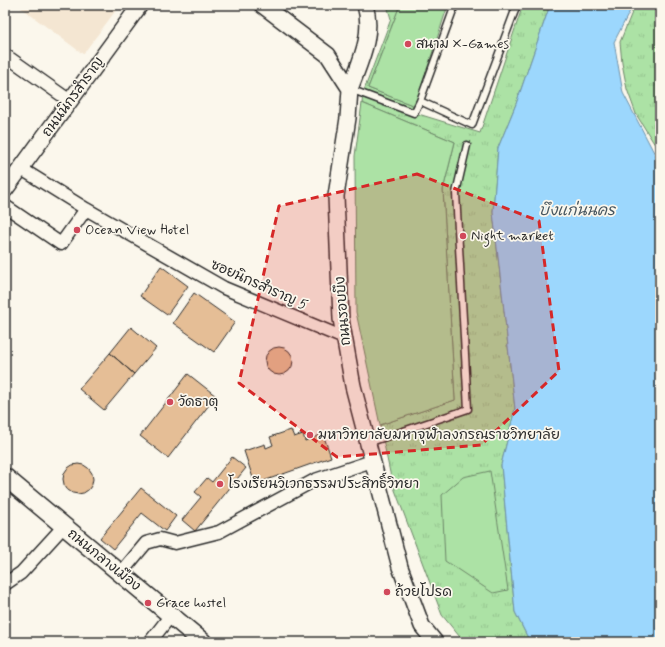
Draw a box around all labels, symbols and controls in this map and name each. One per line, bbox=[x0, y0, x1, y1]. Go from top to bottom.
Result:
place label: สนาม X-Games bbox=[416, 35, 509, 53]
marker: สนาม X-Games bbox=[403, 39, 413, 49]
street label: ถนนนิกรสำราญ bbox=[38, 53, 108, 141]
water label: บึงแก่นนคร bbox=[539, 200, 617, 221]
place label: Ocean View Hotel bbox=[85, 221, 189, 239]
marker: Ocean View Hotel bbox=[72, 225, 82, 235]
place label: Night market bbox=[471, 227, 554, 247]
marker: Night market bbox=[458, 231, 468, 241]
street label: ซอยนิกรสำราญ 5 bbox=[208, 256, 310, 314]
street label: ถนนรอบบึง bbox=[331, 276, 355, 346]
place label: วัดธาตุ bbox=[178, 393, 218, 411]
marker: วัดธาตุ bbox=[165, 397, 175, 407]
place label: มหาวิทยาลัยมหาจุฬาลงกรณราชวิทยาลัย bbox=[318, 426, 560, 444]
marker: มหาวิทยาลัยมหาจุฬาลงกรณราชวิทยาลัย bbox=[305, 430, 315, 440]
place label: โรงเรียนวิเวกธรรมประสิทธิ์วิทยา bbox=[228, 472, 419, 493]
marker: โรงเรียนวิเวกธรรมประสิทธิ์วิทยา bbox=[215, 479, 225, 489]
street label: ถนนกลางเมือง bbox=[63, 525, 145, 595]
place label: ถ้วยโปรด bbox=[395, 582, 452, 601]
marker: ถ้วยโปรด bbox=[382, 587, 392, 597]
place label: Grace hostel bbox=[156, 594, 226, 612]
marker: Grace hostel bbox=[143, 598, 153, 608]

